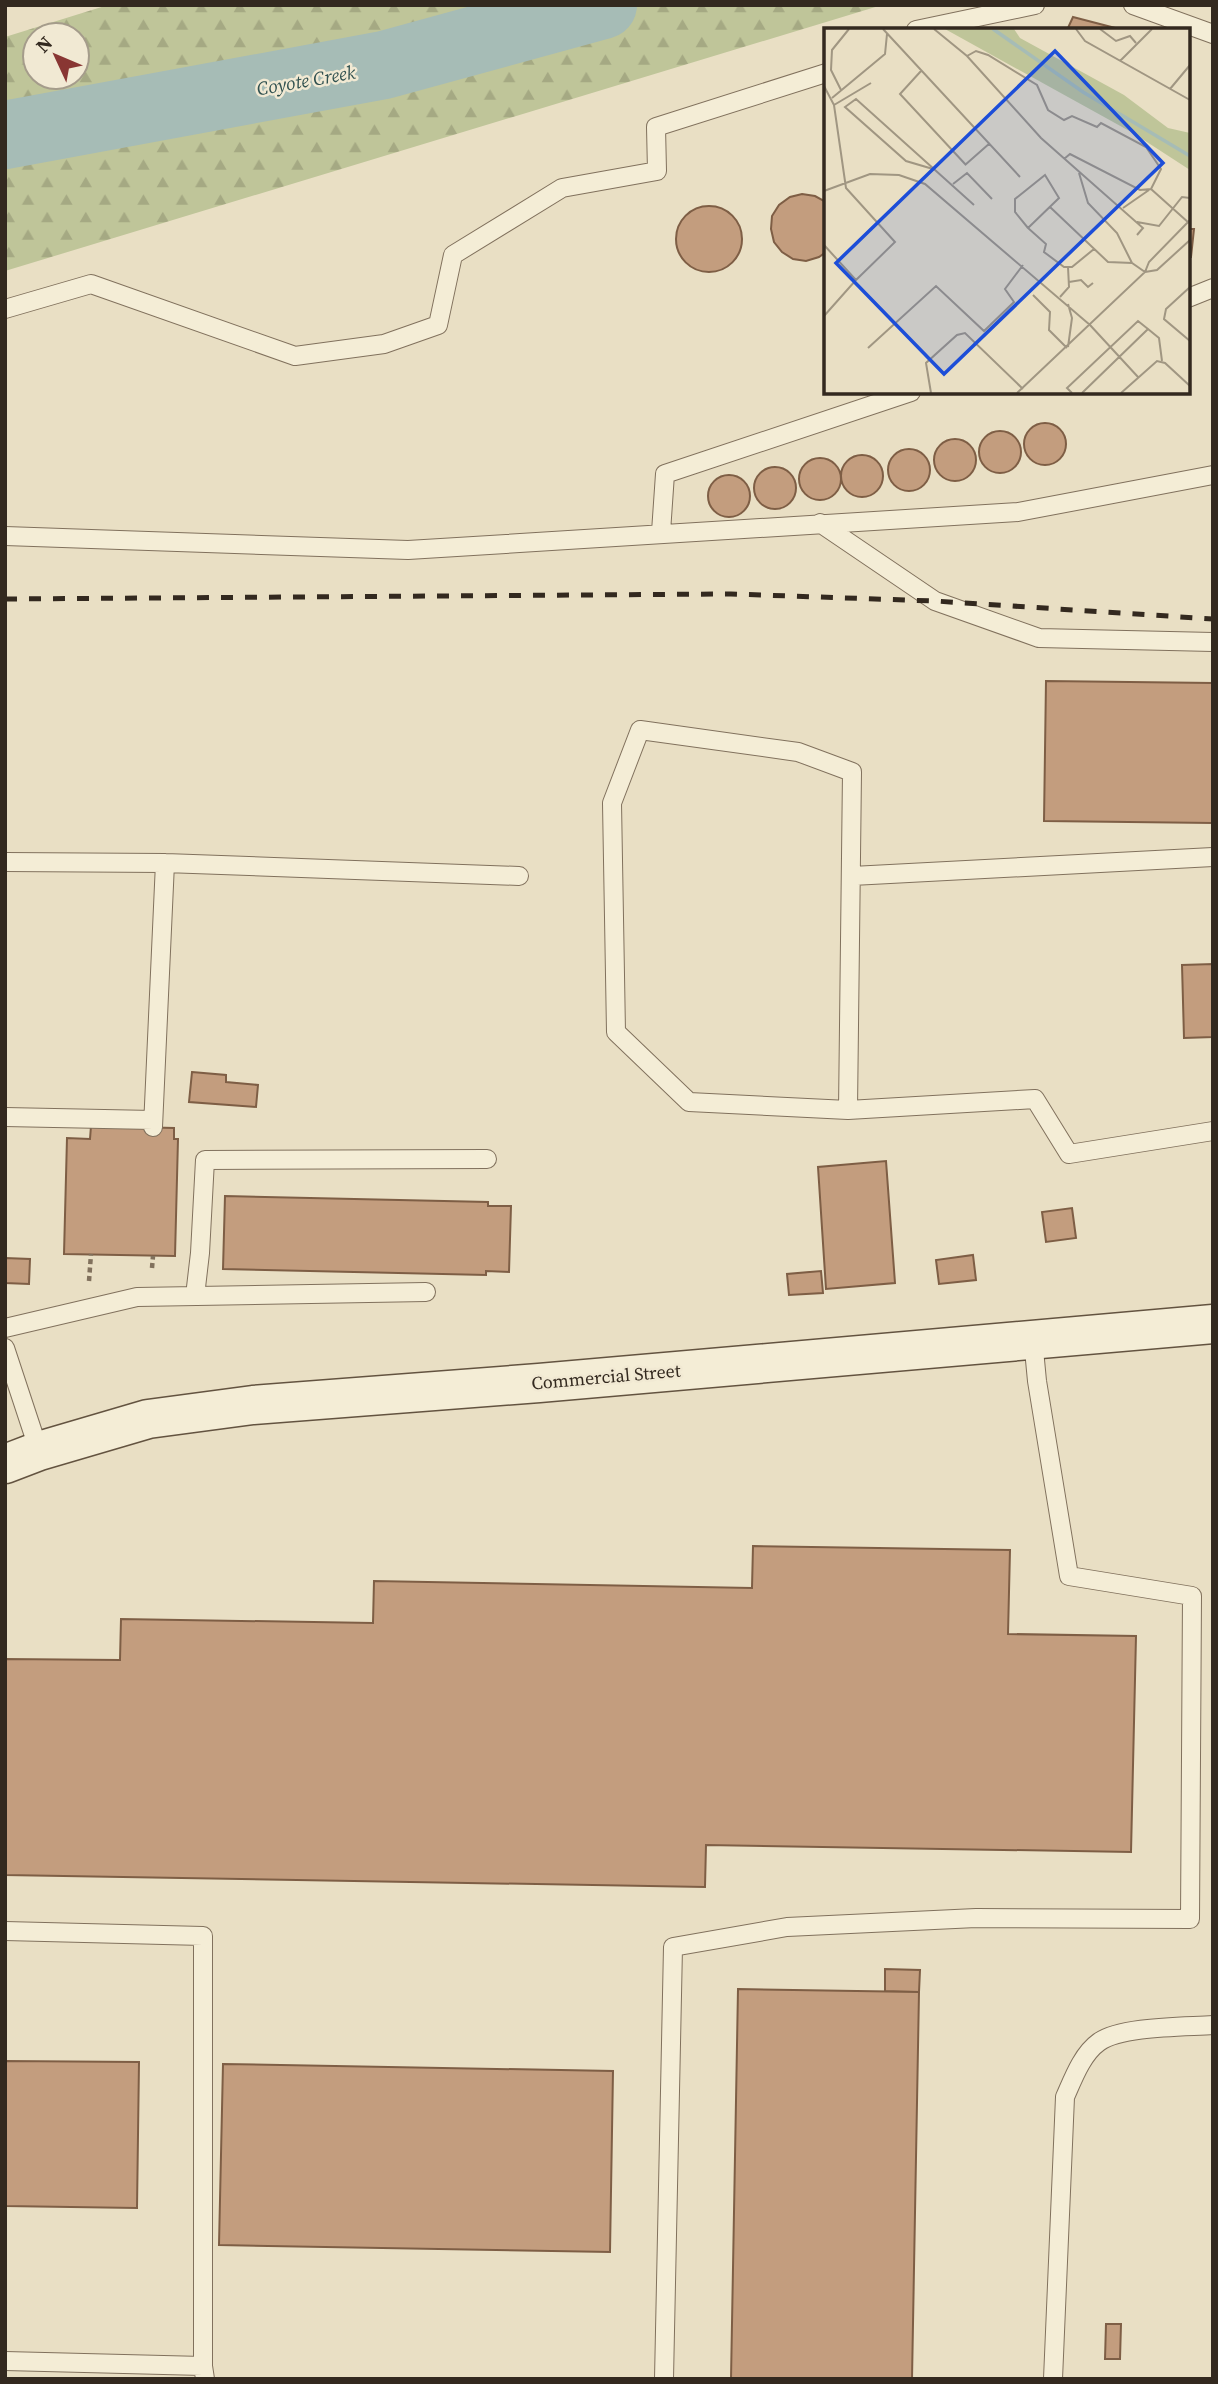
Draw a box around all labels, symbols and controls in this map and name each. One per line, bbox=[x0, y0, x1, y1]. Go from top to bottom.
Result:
north arrow bbox=[21, 21, 91, 91]
inset map bbox=[824, 28, 1190, 394]
text: N bbox=[30, 30, 58, 58]
water label: Coyote Creek bbox=[255, 59, 357, 101]
street label: Commercial Street bbox=[530, 1358, 682, 1395]

